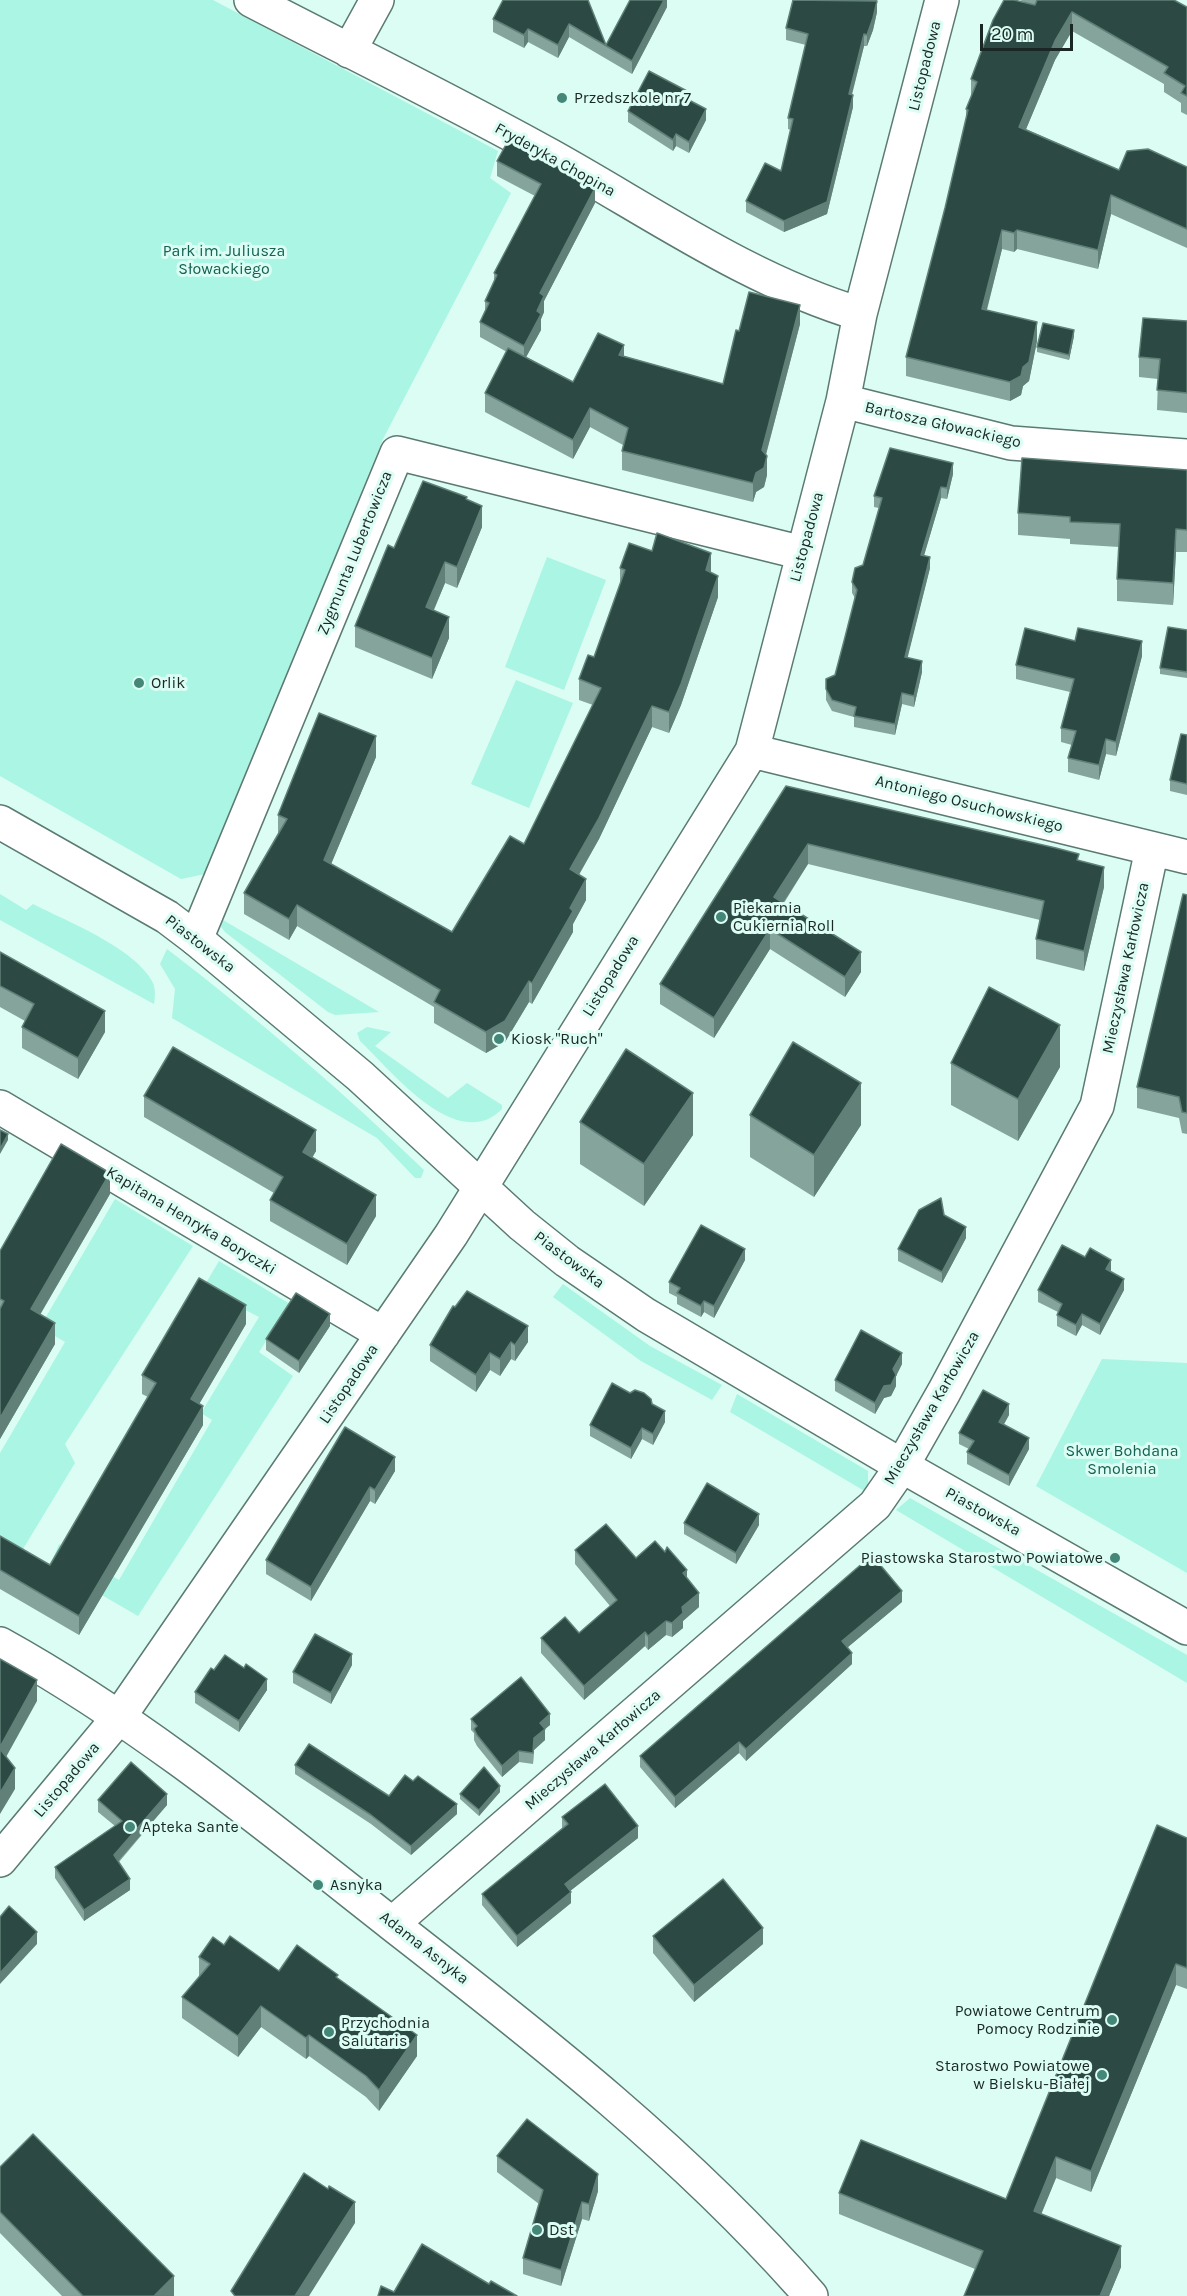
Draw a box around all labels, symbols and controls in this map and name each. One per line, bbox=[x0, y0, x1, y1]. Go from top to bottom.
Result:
scale bar bbox=[983, 12, 1076, 50]
street label: Listopadowa bbox=[905, 19, 945, 113]
text: 20 m bbox=[991, 23, 1033, 45]
place label: Przedszkole nr 7 bbox=[574, 88, 691, 108]
marker: Przedszkole nr 7 bbox=[555, 91, 569, 105]
street label: Fryderyka Chopina bbox=[491, 119, 619, 201]
park label: Park im. Juliusza Słowackiego bbox=[163, 241, 285, 279]
street label: Bartosza Głowackiego bbox=[863, 398, 1023, 452]
street label: Zygmunta Lubertowicza bbox=[313, 468, 397, 638]
street label: Listopadowa bbox=[786, 490, 828, 584]
place label: Orlik bbox=[151, 673, 185, 693]
marker: Orlik bbox=[132, 676, 146, 690]
street label: Antoniego Osuchowskiego bbox=[873, 771, 1065, 837]
street label: Mieczysława Karłowicza bbox=[1098, 881, 1154, 1055]
place label: Piekarnia Cukiernia Roll bbox=[733, 898, 835, 936]
marker: Piekarnia Cukiernia Roll bbox=[714, 910, 728, 924]
street label: Piastowska bbox=[161, 911, 239, 977]
street label: Listopadowa bbox=[578, 932, 644, 1020]
place label: Kiosk "Ruch" bbox=[511, 1029, 603, 1049]
marker: Kiosk "Ruch" bbox=[492, 1032, 506, 1046]
street label: Kapitana Henryka Boryczki bbox=[103, 1163, 279, 1279]
street label: Piastowska bbox=[530, 1227, 608, 1293]
street label: Mieczysława Karłowicza bbox=[880, 1328, 984, 1488]
street label: Listopadowa bbox=[315, 1340, 383, 1428]
park label: Skwer Bohdana Smolenia bbox=[1065, 1441, 1179, 1479]
street label: Piastowska bbox=[942, 1483, 1024, 1541]
place label: Piastowska Starostwo Powiatowe bbox=[861, 1548, 1103, 1568]
marker: Piastowska Starostwo Powiatowe bbox=[1108, 1551, 1122, 1565]
street label: Mieczysława Karłowicza bbox=[521, 1686, 665, 1814]
street label: Listopadowa bbox=[30, 1739, 104, 1821]
place label: Apteka Sante bbox=[142, 1817, 239, 1837]
marker: Apteka Sante bbox=[123, 1820, 137, 1834]
place label: Asnyka bbox=[330, 1875, 383, 1895]
marker: Asnyka bbox=[311, 1878, 325, 1892]
street label: Adama Asnyka bbox=[376, 1907, 472, 1989]
place label: Powiatowe Centrum Pomocy Rodzinie bbox=[955, 2001, 1100, 2039]
place label: Przychodnia Salutaris bbox=[341, 2013, 430, 2051]
marker: Powiatowe Centrum Pomocy Rodzinie bbox=[1105, 2013, 1119, 2027]
marker: Przychodnia Salutaris bbox=[322, 2025, 336, 2039]
place label: Starostwo Powiatowe w Bielsku-Białej bbox=[935, 2056, 1090, 2094]
marker: Starostwo Powiatowe w Bielsku-Białej bbox=[1095, 2068, 1109, 2082]
place label: Dst bbox=[549, 2220, 574, 2240]
marker: Dst bbox=[530, 2223, 544, 2237]

